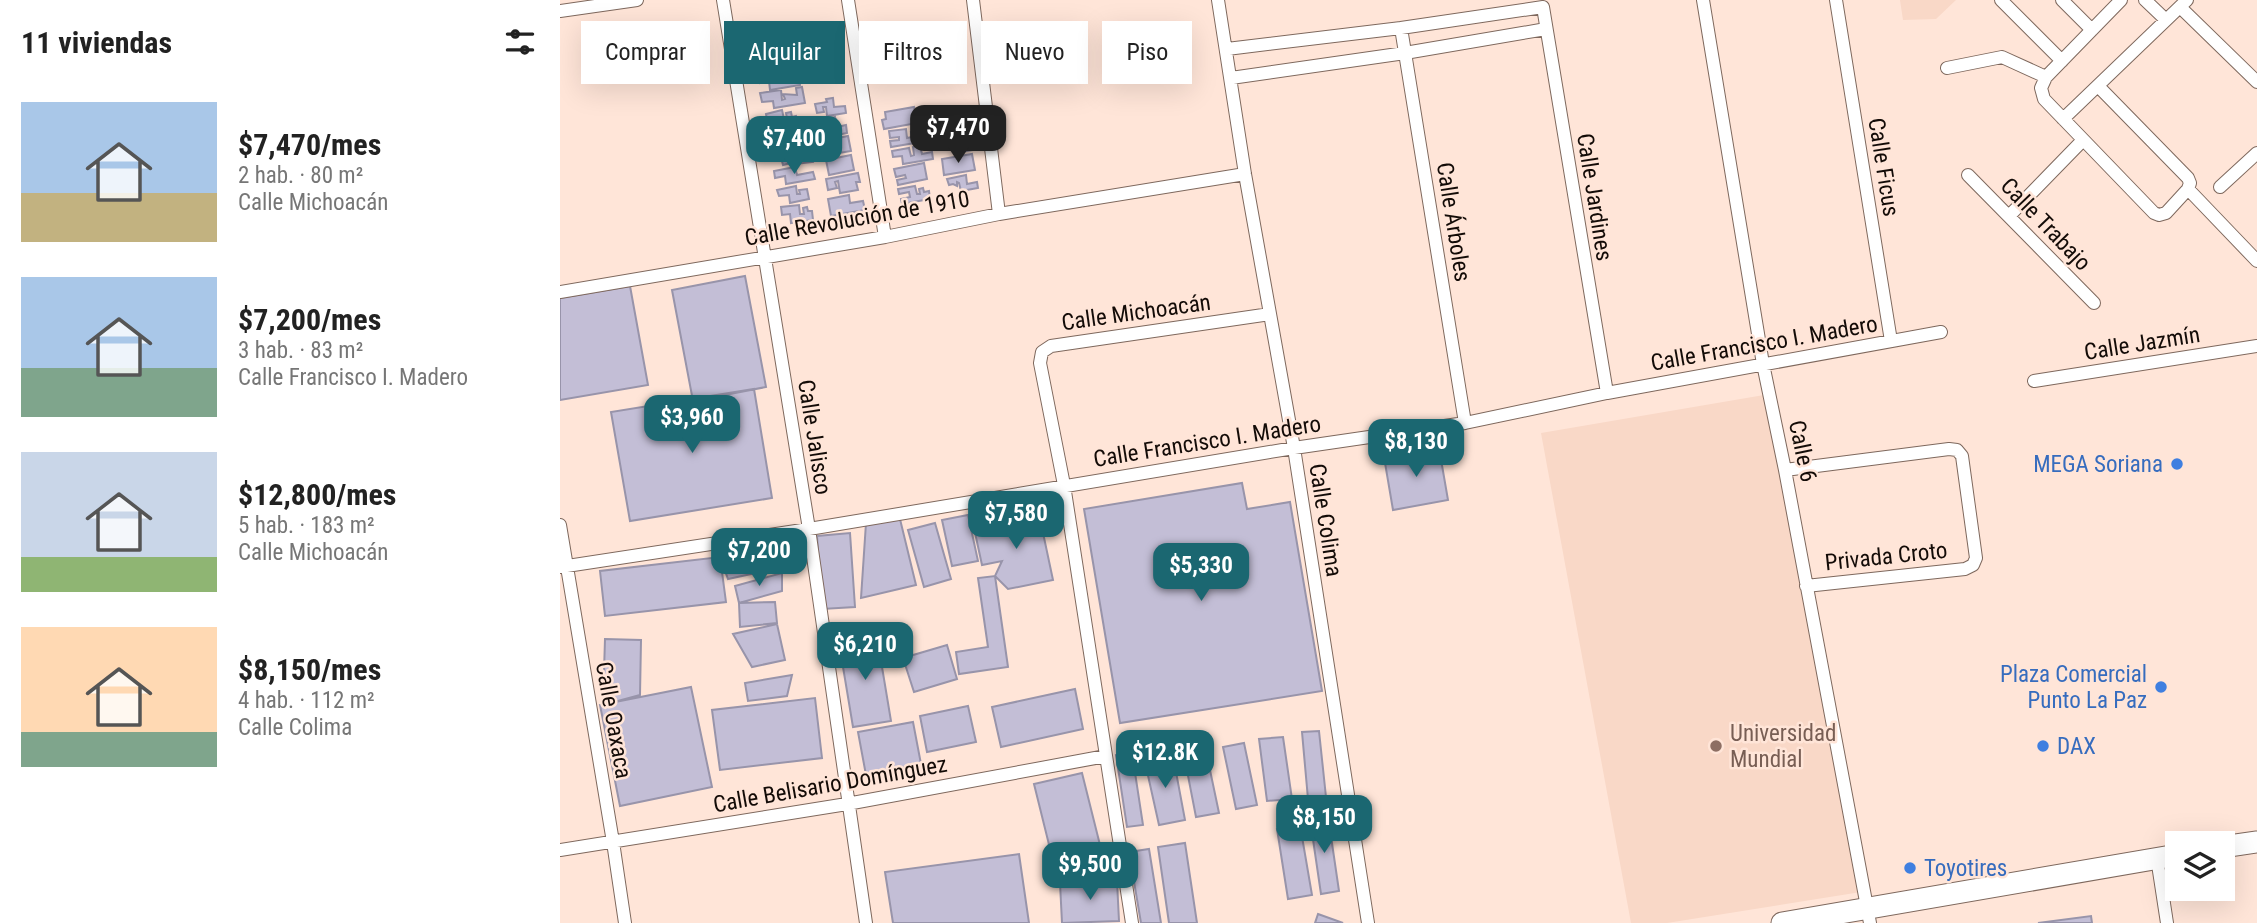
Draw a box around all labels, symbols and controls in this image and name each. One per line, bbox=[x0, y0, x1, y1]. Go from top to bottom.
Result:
chip: Comprar bbox=[581, 21, 710, 84]
chip: Alquilar bbox=[724, 21, 845, 84]
chip: Filtros bbox=[859, 21, 967, 84]
chip: Nuevo bbox=[981, 21, 1088, 84]
chip: Piso bbox=[1102, 21, 1192, 84]
icon: filters bbox=[501, 23, 539, 61]
text: 11 viviendas bbox=[21, 25, 172, 60]
pin: $7,470 bbox=[901, 106, 1015, 165]
text: $7,470 bbox=[926, 114, 990, 141]
pin: $7,400 bbox=[737, 116, 851, 176]
street label: Calle Ficus bbox=[1862, 116, 1905, 218]
text: $7,400 bbox=[762, 125, 826, 152]
text: $7,470/mes bbox=[238, 127, 381, 162]
icon: home bbox=[77, 130, 161, 214]
street label: Calle Jardines bbox=[1571, 131, 1618, 263]
street label: Calle Árboles bbox=[1431, 160, 1477, 284]
text: 2 hab. · 80 m² bbox=[238, 162, 363, 189]
street label: Calle Trabajo bbox=[1995, 173, 2096, 276]
street label: Calle Revolución de 1910 bbox=[743, 185, 972, 252]
text: Calle Michoacán bbox=[238, 189, 388, 216]
street label: Calle Michoacán bbox=[1060, 289, 1212, 336]
text: $7,200/mes bbox=[238, 302, 381, 337]
icon: home bbox=[77, 305, 161, 389]
street label: Calle Francisco I. Madero bbox=[1648, 310, 1880, 377]
street label: Calle Jazmín bbox=[2082, 321, 2202, 366]
text: 3 hab. · 83 m² bbox=[238, 337, 363, 364]
text: Calle Francisco I. Madero bbox=[238, 364, 468, 391]
street label: Calle Jalisco bbox=[792, 378, 837, 496]
pin: $3,960 bbox=[635, 396, 749, 455]
text: $3,960 bbox=[660, 404, 724, 431]
street label: Calle Francisco I. Madero bbox=[1091, 410, 1323, 473]
street label: Calle 6 bbox=[1783, 418, 1822, 484]
pin: $8,130 bbox=[1359, 420, 1473, 479]
text: $8,130 bbox=[1384, 428, 1448, 455]
place label: MEGA Soriana bbox=[2033, 451, 2163, 478]
marker: MEGA Soriana bbox=[2169, 456, 2185, 472]
street label: Calle Colima bbox=[1303, 462, 1348, 579]
text: $12,800/mes bbox=[238, 477, 397, 512]
icon: home bbox=[77, 480, 161, 564]
pin: $7,580 bbox=[959, 491, 1073, 551]
text: $7,580 bbox=[984, 500, 1048, 527]
text: 5 hab. · 183 m² bbox=[238, 512, 375, 539]
pin: $7,200 bbox=[702, 528, 816, 588]
text: $7,200 bbox=[727, 537, 791, 564]
street label: Privada Croto bbox=[1824, 537, 1949, 576]
text: Calle Michoacán bbox=[238, 539, 388, 566]
pin: $5,330 bbox=[1144, 544, 1258, 603]
text: $5,330 bbox=[1169, 552, 1233, 579]
pin: $6,210 bbox=[808, 622, 922, 682]
text: $6,210 bbox=[833, 631, 897, 658]
text: $8,150/mes bbox=[238, 652, 381, 687]
icon: home bbox=[77, 655, 161, 739]
street label: Calle Oaxaca bbox=[590, 660, 637, 781]
place label: Plaza Comercial Punto La Paz bbox=[2000, 661, 2147, 714]
marker: Plaza Comercial Punto La Paz bbox=[2153, 679, 2169, 695]
text: 4 hab. · 112 m² bbox=[238, 687, 375, 714]
text: Calle Colima bbox=[238, 714, 352, 741]
place label: Universidad Mundial bbox=[1730, 720, 1836, 773]
pin: $12.8K bbox=[1108, 730, 1222, 790]
place label: DAX bbox=[2057, 733, 2096, 760]
marker: Universidad Mundial bbox=[1708, 738, 1724, 754]
marker: DAX bbox=[2035, 738, 2051, 754]
text: $12.8K bbox=[1132, 739, 1198, 766]
street label: Calle Belisario Domínguez bbox=[711, 751, 949, 818]
pin: $8,150 bbox=[1267, 796, 1381, 855]
text: $8,150 bbox=[1292, 804, 1356, 831]
map controls bbox=[2165, 831, 2235, 901]
button: layers bbox=[2165, 831, 2235, 901]
pin: $9,500 bbox=[1033, 842, 1147, 902]
text: $9,500 bbox=[1058, 851, 1122, 878]
place label: Toyotires bbox=[1924, 855, 2007, 882]
marker: Toyotires bbox=[1902, 860, 1918, 876]

